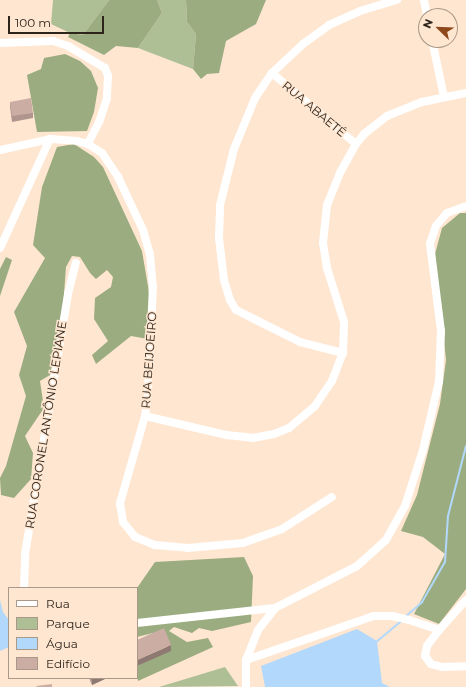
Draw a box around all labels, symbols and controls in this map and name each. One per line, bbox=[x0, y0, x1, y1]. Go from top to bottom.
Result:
scale bar bbox=[10, 8, 106, 34]
north arrow bbox=[418, 8, 458, 48]
text: 100 m bbox=[15, 15, 51, 30]
text: N bbox=[420, 17, 436, 31]
street label: RUA ABAETÉ bbox=[279, 78, 349, 140]
street label: RUA BEIJOEIRO bbox=[138, 311, 160, 409]
street label: RUA CORONEL ANTÔNIO LEPIANE bbox=[22, 320, 70, 530]
legend bbox=[8, 587, 138, 679]
text: Rua bbox=[46, 596, 70, 611]
text: Parque bbox=[46, 616, 90, 631]
text: Água bbox=[46, 636, 78, 651]
text: Edifício bbox=[46, 656, 90, 671]

